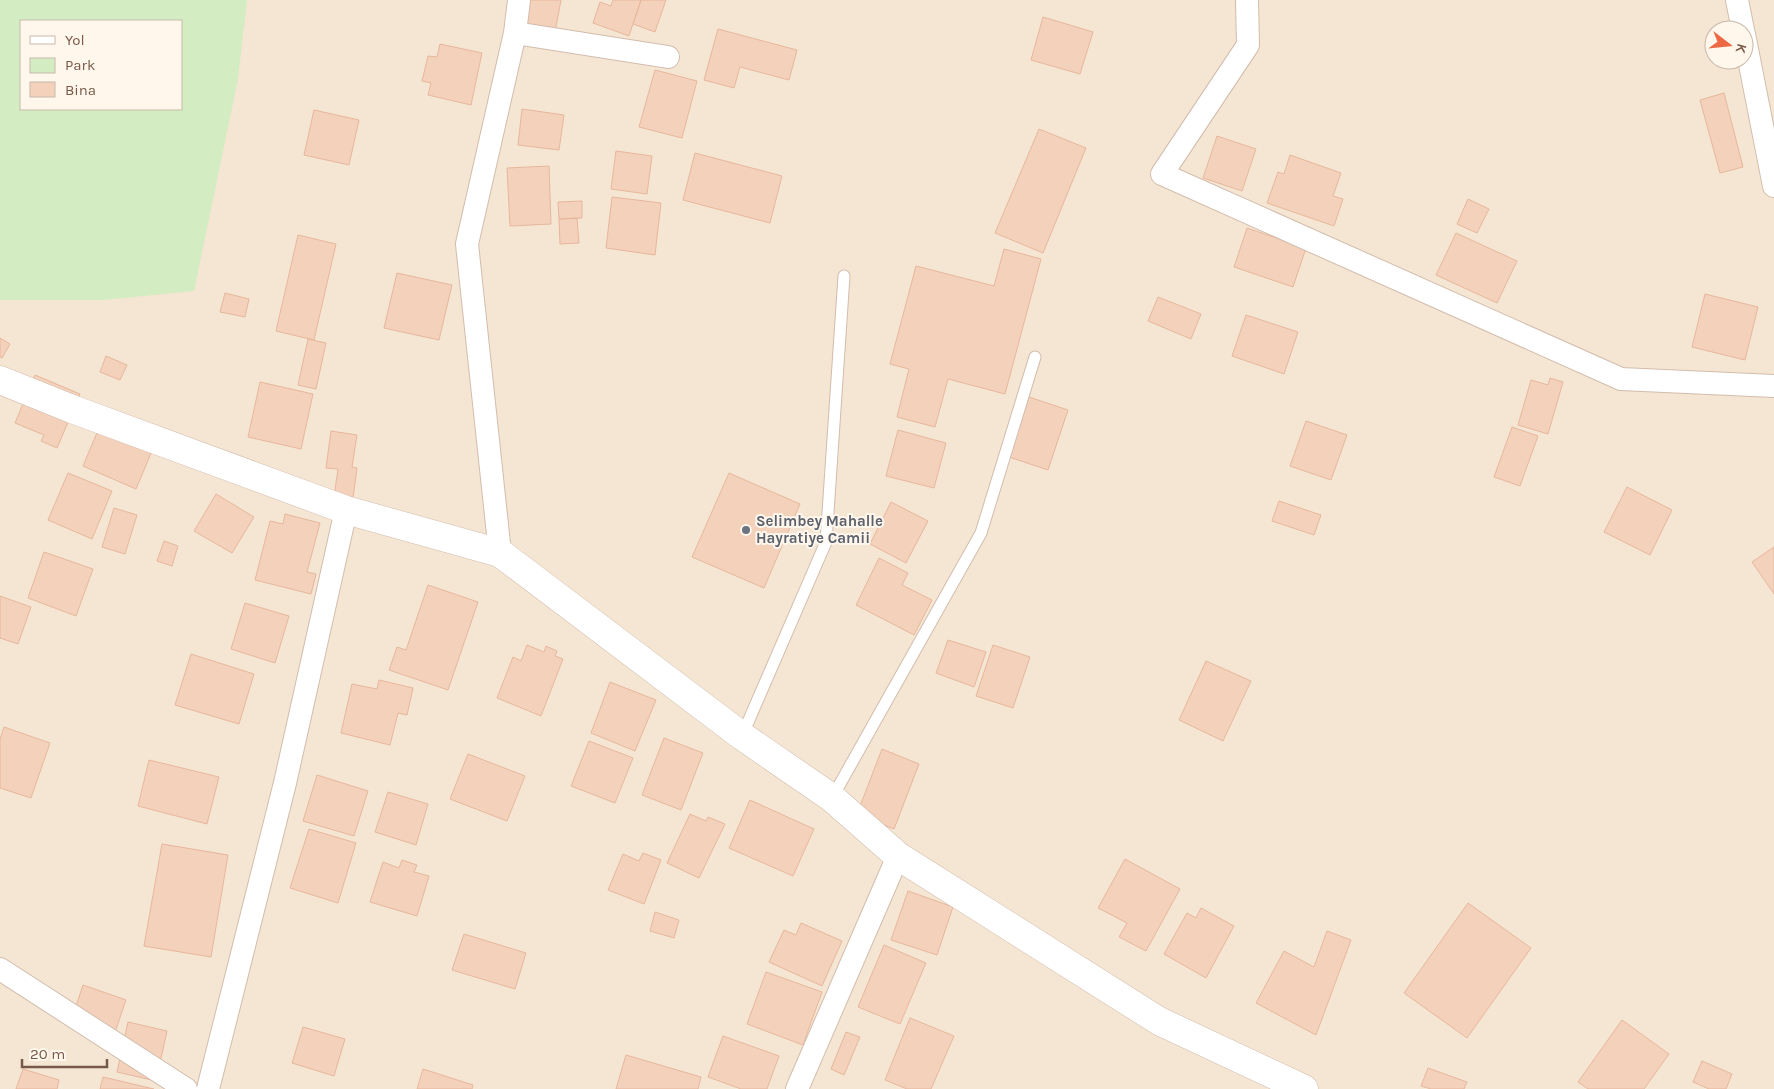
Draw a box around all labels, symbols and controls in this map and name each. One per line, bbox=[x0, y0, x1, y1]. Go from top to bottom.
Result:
legend bbox=[20, 20, 182, 110]
north arrow bbox=[1704, 20, 1754, 70]
text: Yol bbox=[65, 31, 85, 49]
text: K bbox=[1731, 42, 1750, 56]
text: Park bbox=[65, 56, 95, 74]
text: Bina bbox=[65, 81, 96, 99]
place label: Selimbey Mahalle Hayratiye Camii bbox=[756, 512, 883, 547]
marker: Selimbey Mahalle Hayratiye Camii bbox=[740, 524, 752, 536]
scale bar bbox=[22, 1036, 108, 1068]
text: 20 m bbox=[30, 1045, 65, 1063]

